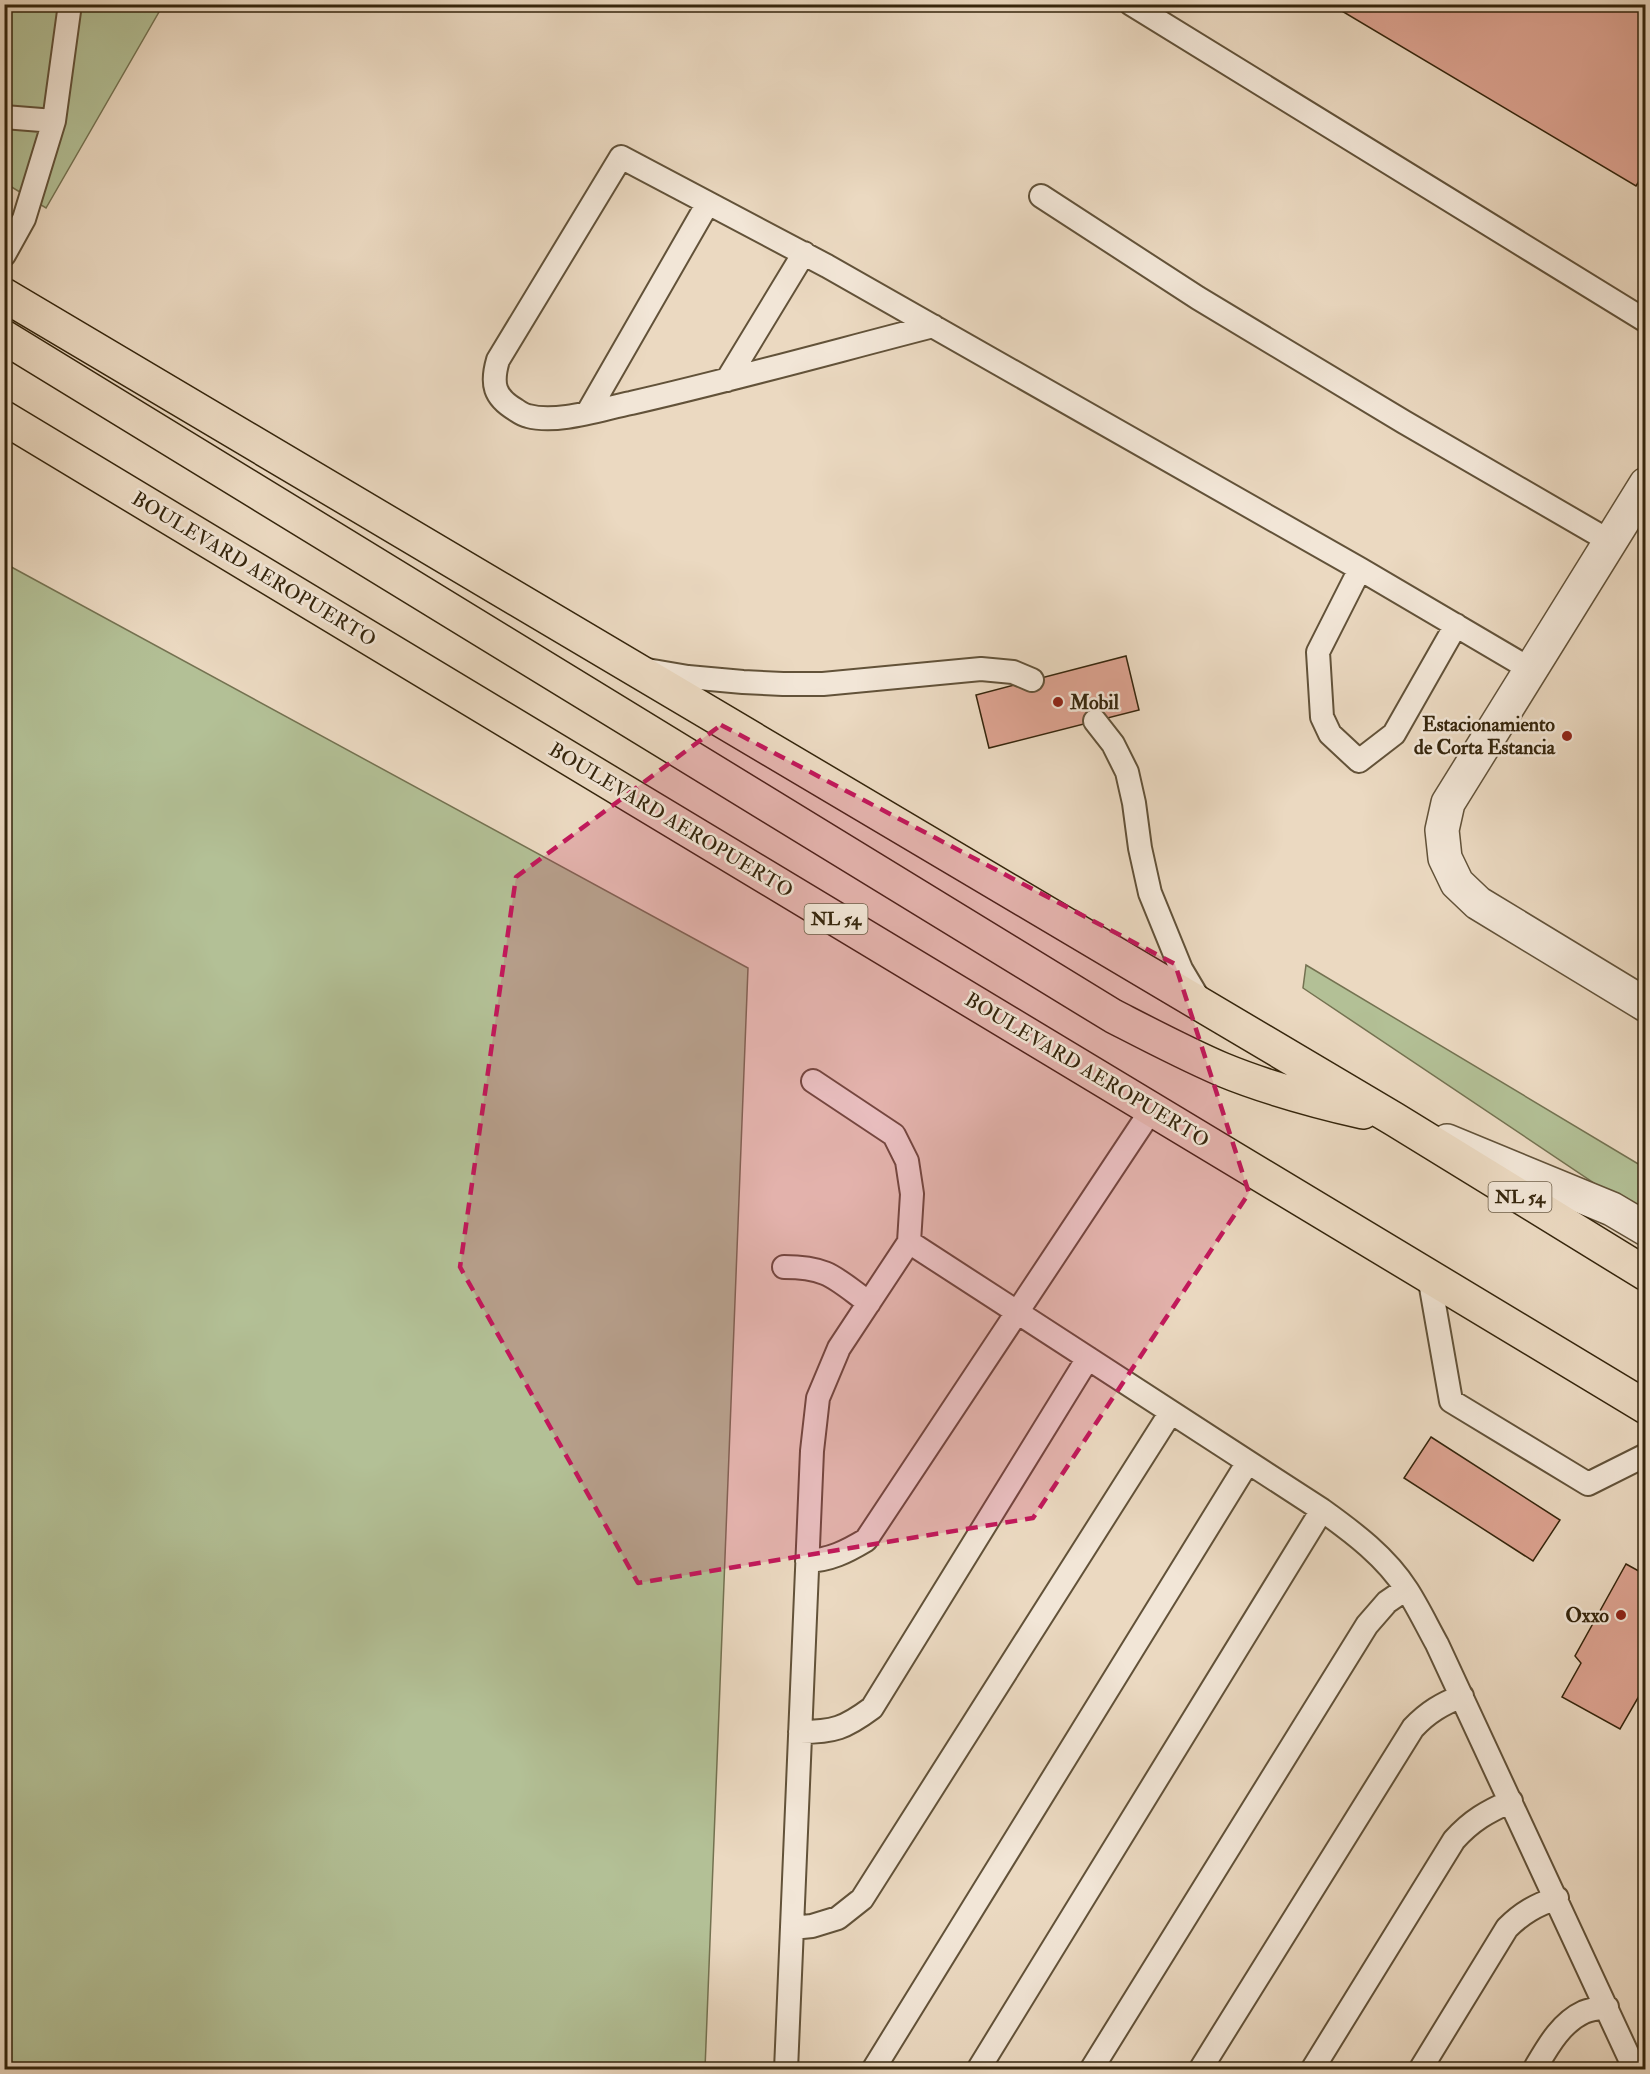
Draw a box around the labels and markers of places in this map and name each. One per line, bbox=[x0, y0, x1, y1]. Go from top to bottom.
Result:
place label: Mobil bbox=[1069, 690, 1120, 715]
marker: Mobil bbox=[1051, 695, 1065, 709]
place label: Estacionamiento de Corta Estancia bbox=[1414, 712, 1556, 760]
marker: Estacionamiento de Corta Estancia bbox=[1560, 729, 1574, 743]
place label: Oxxo bbox=[1566, 1603, 1609, 1628]
marker: Oxxo bbox=[1614, 1608, 1628, 1622]

